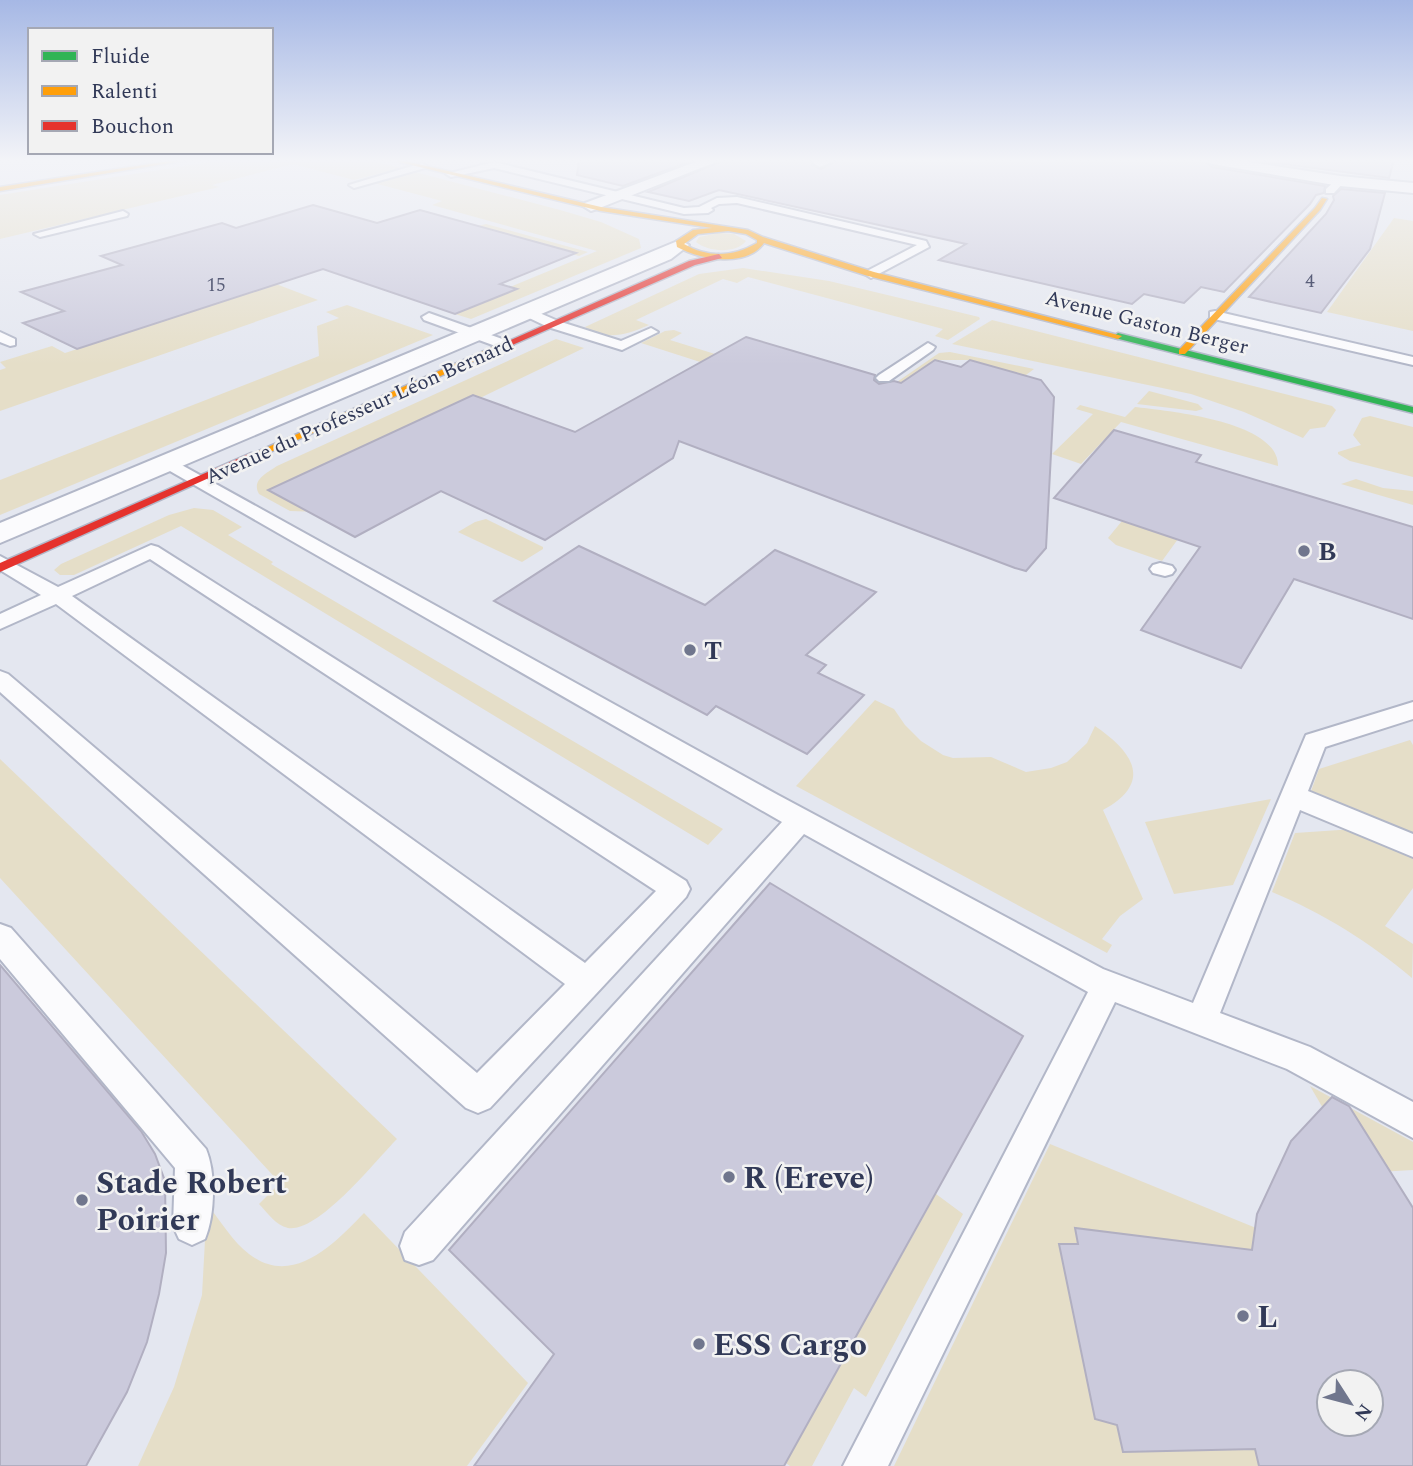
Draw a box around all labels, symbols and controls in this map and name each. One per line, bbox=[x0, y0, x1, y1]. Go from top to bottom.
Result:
legend bbox=[28, 28, 273, 154]
text: Fluide bbox=[91, 41, 150, 73]
text: Ralenti bbox=[91, 76, 158, 108]
text: Bouchon bbox=[91, 111, 174, 143]
house number: 4 bbox=[1305, 267, 1315, 296]
house number: 15 bbox=[206, 271, 226, 300]
street label: Avenue Gaston Berger bbox=[1042, 282, 1252, 364]
street label: Avenue du Professeur Léon Bernard bbox=[200, 328, 519, 494]
place label: B bbox=[1318, 532, 1336, 572]
marker: B bbox=[1296, 543, 1312, 559]
place label: T bbox=[704, 631, 722, 671]
marker: T bbox=[682, 642, 698, 658]
place label: R (Ereve) bbox=[743, 1154, 874, 1203]
place label: Stade Robert Poirier bbox=[96, 1159, 287, 1245]
marker: R (Ereve) bbox=[721, 1169, 737, 1185]
marker: Stade Robert Poirier bbox=[74, 1192, 90, 1208]
place label: L bbox=[1257, 1293, 1278, 1342]
marker: L bbox=[1235, 1308, 1251, 1324]
place label: ESS Cargo bbox=[713, 1321, 867, 1370]
marker: ESS Cargo bbox=[691, 1336, 707, 1352]
north arrow bbox=[1315, 1368, 1385, 1438]
text: N bbox=[1346, 1397, 1379, 1427]

